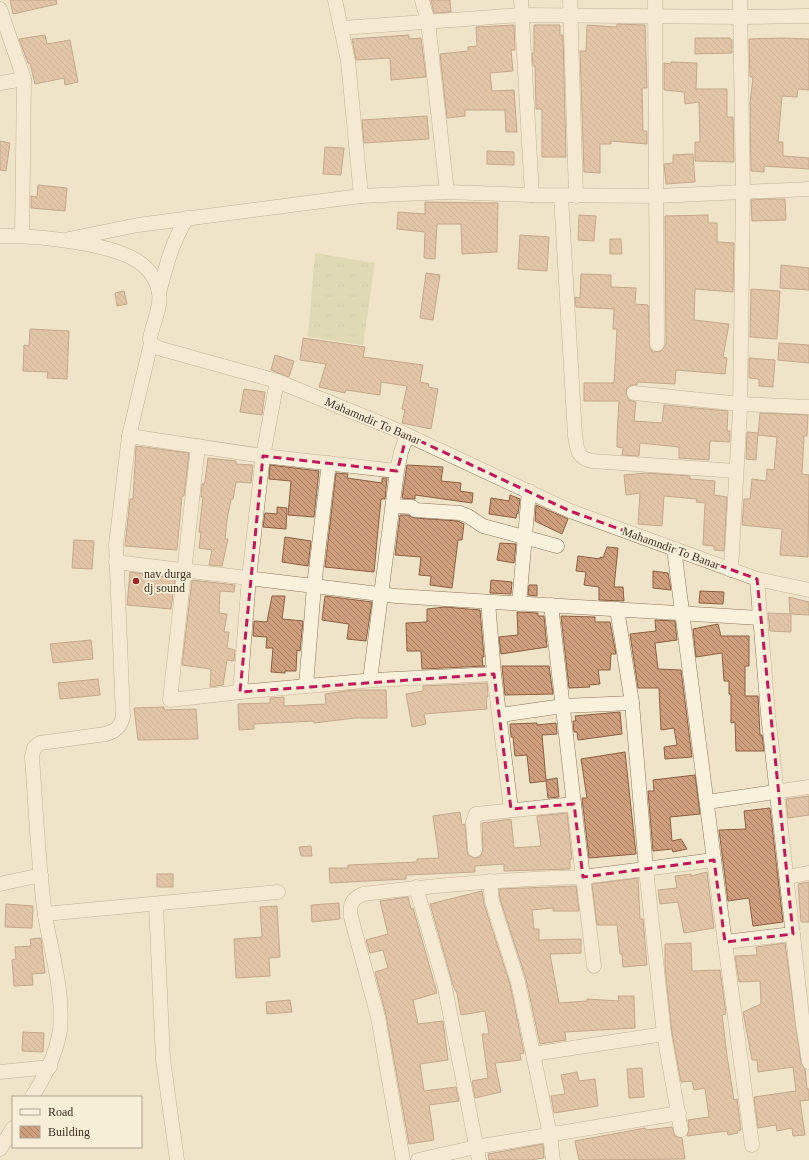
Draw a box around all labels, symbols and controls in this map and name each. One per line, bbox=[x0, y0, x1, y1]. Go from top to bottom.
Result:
street label: Mahamndir To Banar bbox=[323, 394, 423, 448]
street label: Mahamndir To Banar bbox=[620, 524, 722, 572]
place label: nav durga dj sound bbox=[144, 567, 192, 595]
marker: nav durga dj sound bbox=[131, 576, 141, 586]
legend bbox=[12, 1096, 142, 1148]
text: Road bbox=[48, 1105, 73, 1119]
text: Building bbox=[48, 1125, 90, 1139]

